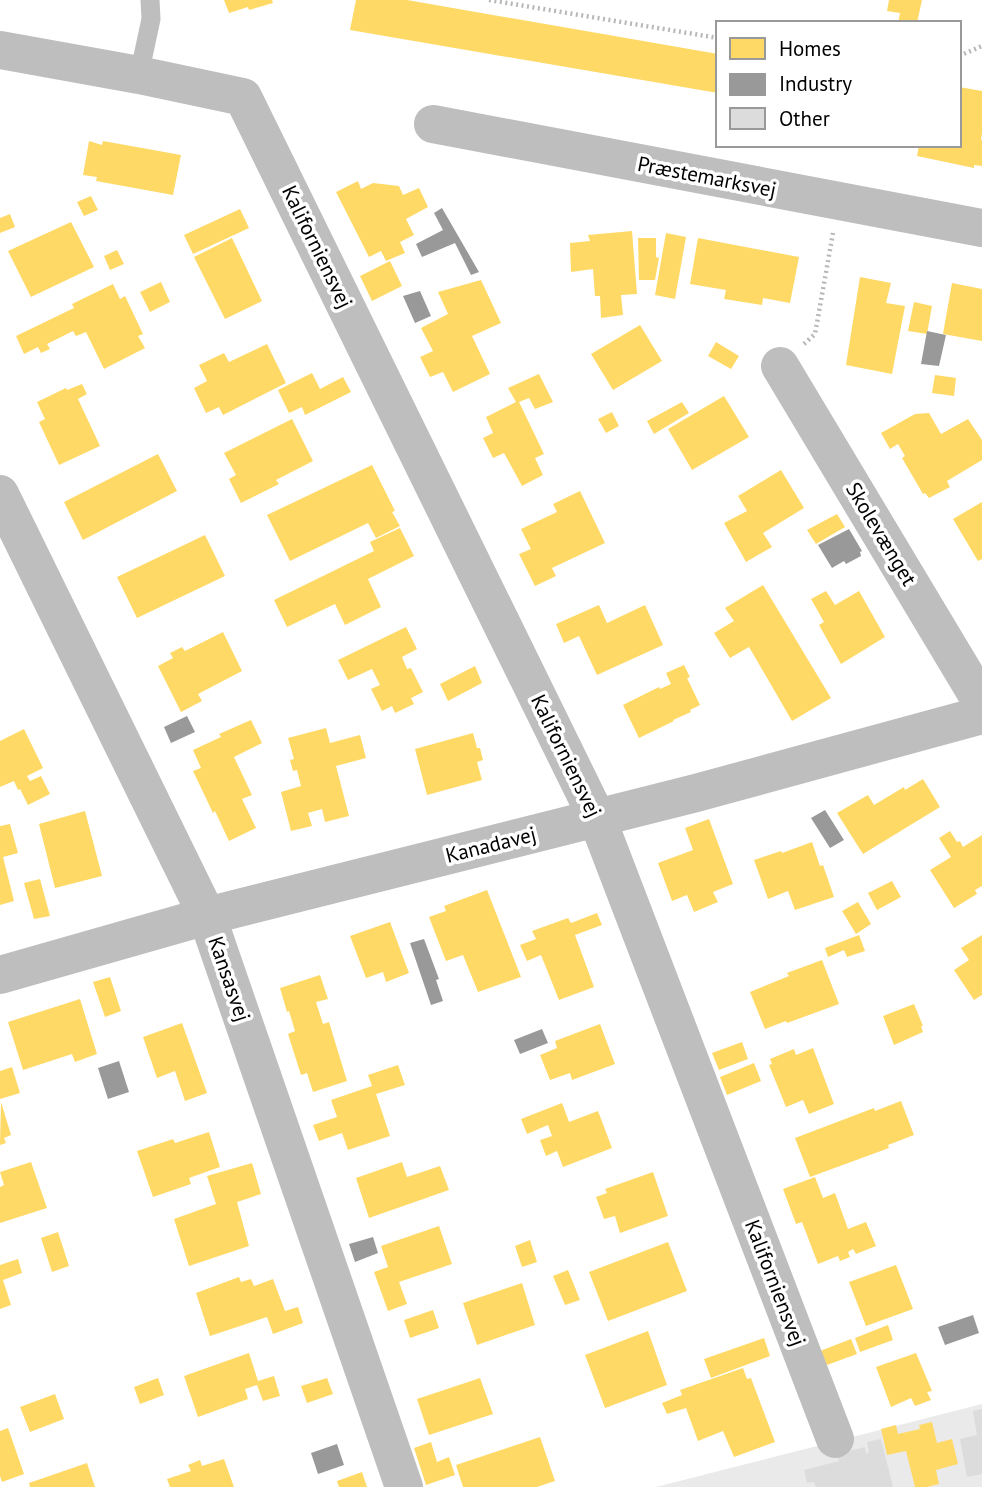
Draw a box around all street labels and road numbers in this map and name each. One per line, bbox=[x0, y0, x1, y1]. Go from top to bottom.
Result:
street label: Præstemarksvej bbox=[635, 150, 779, 203]
street label: Kaliforniensvej bbox=[276, 181, 359, 313]
street label: Skolevænget bbox=[840, 477, 923, 590]
street label: Kaliforniensvej bbox=[525, 690, 608, 822]
street label: Kanadavej bbox=[443, 820, 539, 869]
street label: Kansasvej bbox=[202, 933, 257, 1025]
street label: Kaliforniensvej bbox=[739, 1216, 812, 1350]

